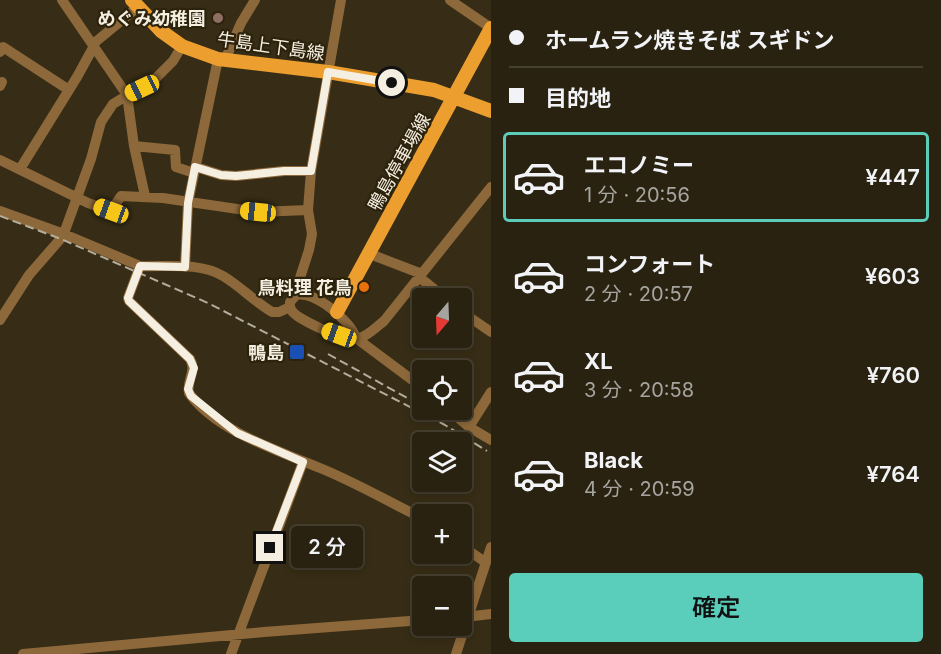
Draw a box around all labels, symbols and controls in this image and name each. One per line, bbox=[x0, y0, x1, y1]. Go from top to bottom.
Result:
place label: めぐみ幼稚園 bbox=[97, 8, 206, 29]
marker: めぐみ幼稚園 bbox=[211, 11, 225, 25]
text: ホームラン焼きそば スギドン bbox=[545, 27, 834, 53]
street label: 牛島上下島線 bbox=[216, 28, 326, 64]
route start bbox=[378, 69, 405, 96]
car bbox=[122, 72, 162, 104]
text: 目的地 bbox=[545, 85, 611, 111]
street label: 鴨島停車場線 bbox=[364, 110, 434, 214]
icon: car bbox=[512, 150, 566, 204]
text: エコノミー bbox=[584, 152, 694, 178]
text: ¥447 bbox=[866, 164, 920, 190]
text: 1 分 · 20:56 bbox=[584, 183, 690, 207]
car bbox=[91, 196, 131, 226]
car bbox=[239, 201, 277, 223]
icon: car bbox=[512, 249, 566, 303]
text: コンフォート bbox=[584, 251, 715, 277]
text: ¥603 bbox=[865, 263, 920, 289]
place label: 鳥料理 花鳥 bbox=[258, 277, 352, 298]
marker: 鳥料理 花鳥 bbox=[357, 280, 371, 294]
text: 2 分 · 20:57 bbox=[584, 282, 693, 306]
north arrow bbox=[412, 288, 472, 348]
map controls bbox=[412, 288, 472, 636]
car bbox=[319, 320, 359, 350]
place label: 鴨島 bbox=[248, 342, 284, 363]
marker: 鴨島 bbox=[288, 343, 306, 361]
icon: car bbox=[512, 348, 566, 402]
text: XL bbox=[584, 348, 613, 374]
button: locate bbox=[412, 360, 472, 420]
text: ¥760 bbox=[867, 362, 920, 388]
text: 3 分 · 20:58 bbox=[584, 378, 694, 402]
button: layers bbox=[412, 432, 472, 492]
icon: car bbox=[512, 447, 566, 501]
text: Black bbox=[584, 447, 643, 473]
text: ¥764 bbox=[867, 461, 920, 487]
text: 4 分 · 20:59 bbox=[584, 477, 695, 501]
button: + bbox=[412, 504, 472, 564]
callout: 2 分 bbox=[291, 527, 363, 569]
route end bbox=[256, 534, 283, 561]
text: 2 分 bbox=[308, 535, 346, 559]
button: 確定 bbox=[509, 573, 923, 642]
button: − bbox=[412, 576, 472, 636]

